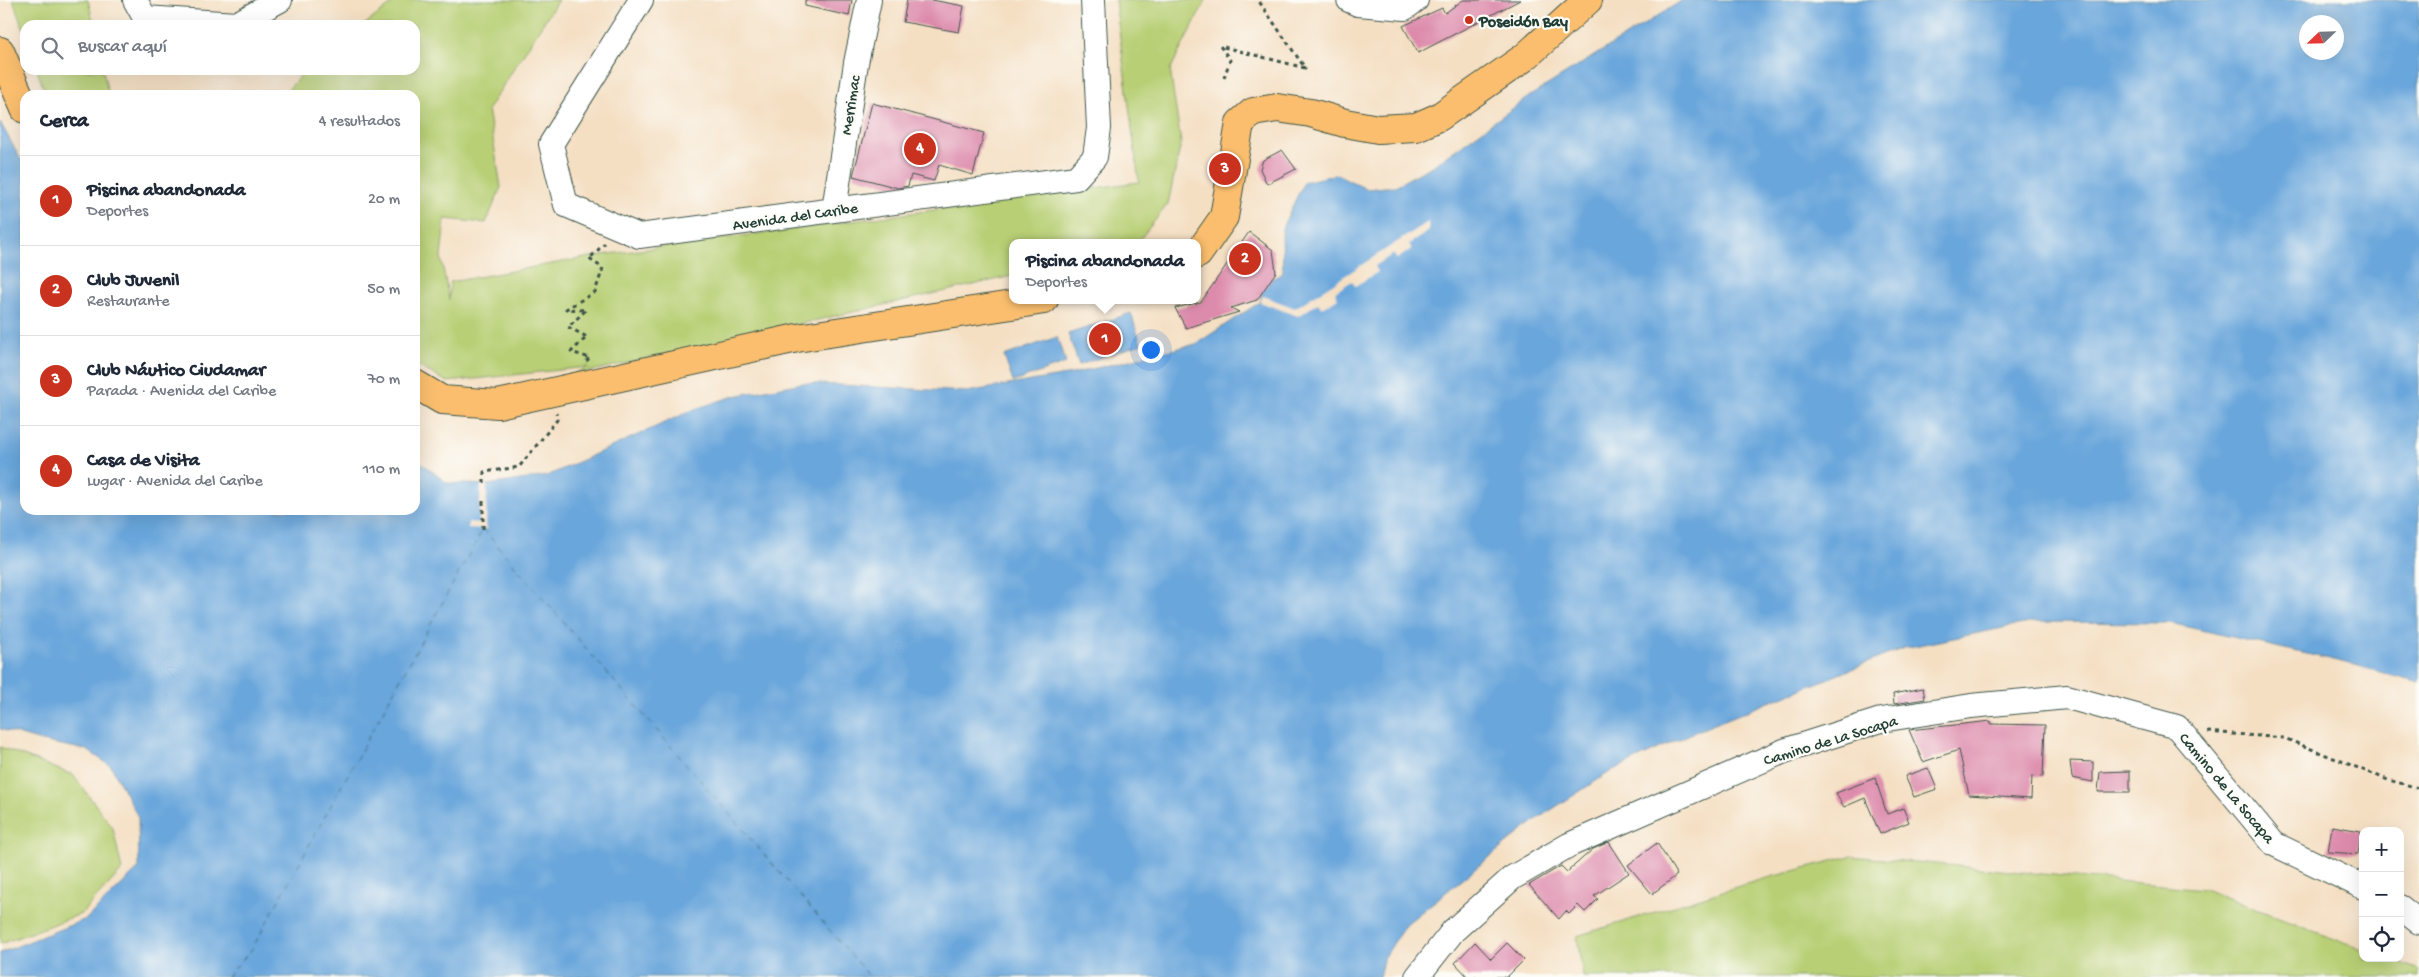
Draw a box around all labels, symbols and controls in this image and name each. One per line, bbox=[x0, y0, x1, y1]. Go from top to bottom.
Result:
marker: Poseidón Bay bbox=[1463, 14, 1475, 26]
place label: Poseidón Bay bbox=[1478, 14, 1568, 33]
north arrow bbox=[2299, 15, 2344, 60]
search box bbox=[20, 20, 420, 75]
icon: search bbox=[38, 34, 66, 62]
text: Buscar aquí bbox=[78, 36, 167, 59]
street label: Merrimac bbox=[838, 74, 867, 137]
text: Cerca bbox=[40, 110, 88, 135]
text: 4 resultados bbox=[319, 113, 400, 132]
pin: 4 bbox=[904, 130, 936, 168]
pin: 3 bbox=[1209, 150, 1241, 188]
text: Piscina abandonada bbox=[87, 180, 246, 203]
text: 1 bbox=[53, 191, 59, 210]
text: 20 m bbox=[368, 191, 400, 210]
street label: Avenida del Caribe bbox=[732, 200, 860, 237]
text: Deportes bbox=[87, 203, 148, 222]
popup bbox=[1009, 239, 1201, 304]
pin: 2 bbox=[1229, 240, 1261, 278]
text: Piscina abandonada bbox=[1026, 251, 1184, 274]
text: Club Juvenil bbox=[87, 270, 179, 293]
text: Deportes bbox=[1026, 274, 1087, 293]
text: 2 bbox=[52, 281, 60, 300]
text: 50 m bbox=[367, 281, 400, 300]
text: Restaurante bbox=[87, 293, 169, 312]
pin: 1 bbox=[1089, 320, 1121, 358]
your location bbox=[1138, 337, 1164, 363]
text: Club Náutico Ciudamar bbox=[87, 360, 265, 383]
text: 3 bbox=[52, 371, 60, 390]
text: 70 m bbox=[367, 371, 400, 390]
text: Parada · Avenida del Caribe bbox=[87, 383, 276, 402]
text: Casa de Visita bbox=[87, 450, 199, 473]
text: 4 bbox=[52, 461, 60, 480]
text: 110 m bbox=[363, 461, 400, 480]
text: Lugar · Avenida del Caribe bbox=[87, 473, 263, 492]
street label: Camino de La Socapa bbox=[1762, 713, 1901, 772]
street label: Camino de La Socapa bbox=[2173, 730, 2278, 849]
map controls bbox=[2359, 827, 2404, 962]
button: + bbox=[2359, 827, 2404, 872]
button: − bbox=[2359, 872, 2404, 917]
button: locate bbox=[2359, 917, 2404, 962]

